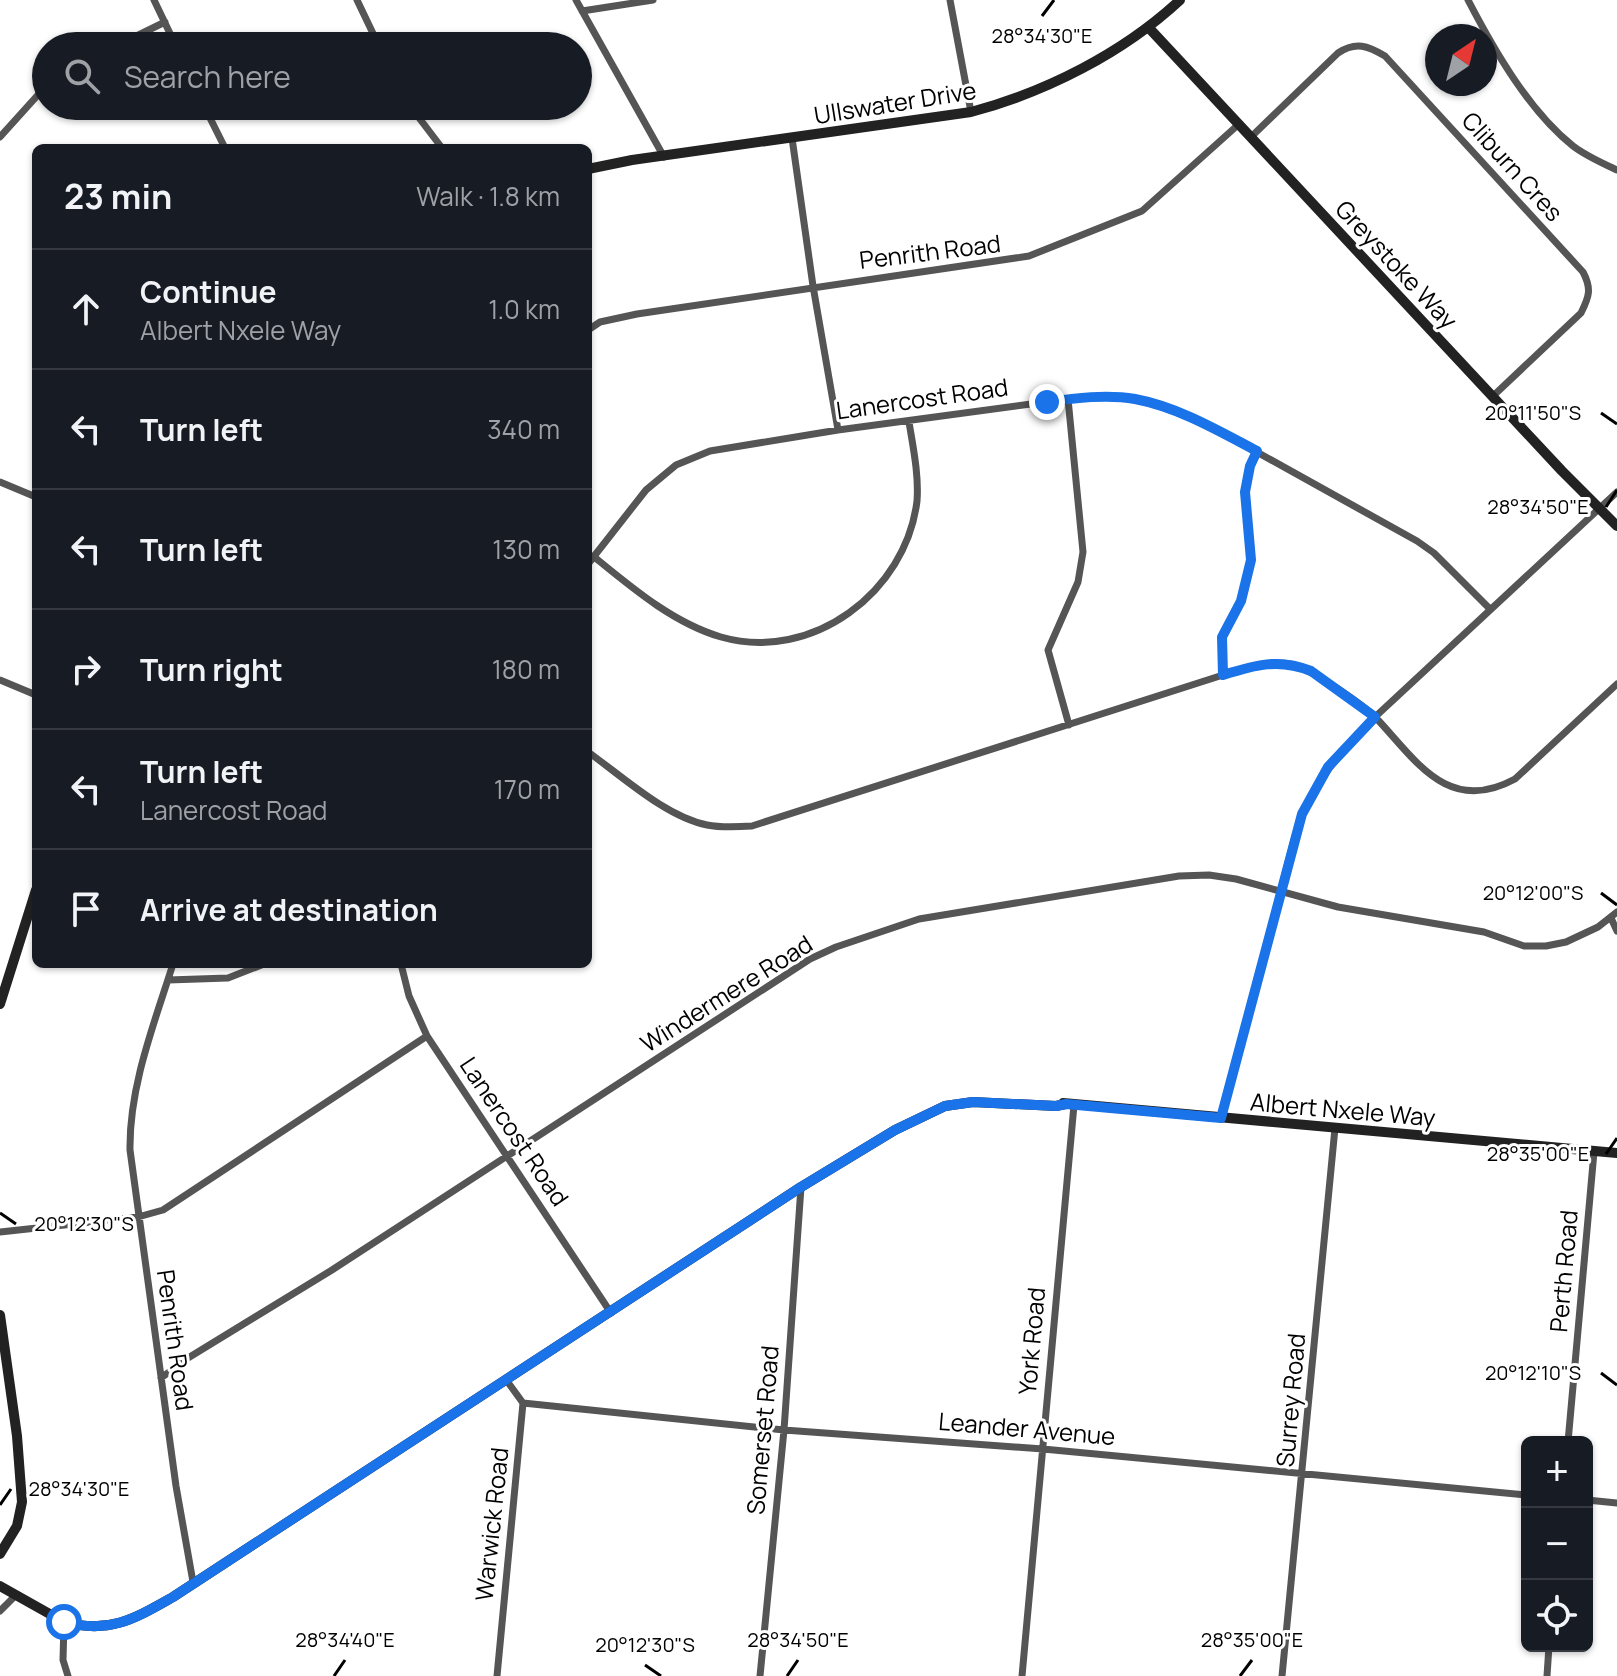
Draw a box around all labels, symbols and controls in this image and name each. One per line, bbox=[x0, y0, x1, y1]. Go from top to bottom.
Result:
text: 28°34'30"E bbox=[991, 22, 1093, 49]
north arrow bbox=[1425, 24, 1497, 96]
search box bbox=[32, 32, 592, 120]
icon: search bbox=[60, 54, 104, 98]
text: Search here bbox=[124, 56, 291, 97]
street label: Ullswater Drive bbox=[811, 73, 979, 131]
street label: Cliburn Cres bbox=[1455, 104, 1571, 228]
text: 23 min bbox=[64, 173, 172, 219]
text: Walk · 1.8 km bbox=[416, 178, 560, 214]
street label: Greystoke Way bbox=[1329, 192, 1466, 336]
street label: Penrith Road bbox=[857, 226, 1003, 276]
text: Continue bbox=[140, 271, 276, 312]
icon: ahead bbox=[64, 287, 108, 331]
text: 1.0 km bbox=[488, 291, 560, 327]
text: Albert Nxele Way bbox=[140, 312, 341, 348]
street label: Lanercost Road bbox=[834, 370, 1010, 426]
route end bbox=[1029, 384, 1065, 420]
text: 20°11'50"S bbox=[1485, 399, 1581, 426]
icon: left bbox=[64, 407, 108, 451]
text: Turn left bbox=[140, 409, 263, 450]
text: 340 m bbox=[487, 411, 560, 447]
text: 28°34'50"E bbox=[1487, 493, 1589, 520]
icon: left bbox=[64, 527, 108, 571]
text: Turn left bbox=[140, 529, 263, 570]
text: 130 m bbox=[492, 531, 560, 567]
icon: right bbox=[64, 647, 108, 691]
text: Turn right bbox=[140, 649, 283, 690]
text: 180 m bbox=[492, 651, 560, 687]
text: Turn left bbox=[140, 751, 263, 792]
icon: left bbox=[64, 767, 108, 811]
text: 170 m bbox=[494, 771, 560, 807]
text: Lanercost Road bbox=[140, 792, 328, 828]
text: 20°12'00"S bbox=[1483, 879, 1583, 906]
icon: arrive bbox=[64, 887, 108, 931]
text: Arrive at destination bbox=[140, 889, 438, 930]
street label: Windermere Road bbox=[634, 927, 818, 1059]
street label: Lanercost Road bbox=[453, 1050, 577, 1212]
street label: Albert Nxele Way bbox=[1249, 1084, 1437, 1134]
text: 28°35'00"E bbox=[1487, 1140, 1589, 1167]
street label: Perth Road bbox=[1541, 1208, 1585, 1334]
text: 20°12'30"S bbox=[34, 1210, 134, 1237]
street label: Penrith Road bbox=[150, 1267, 202, 1413]
street label: York Road bbox=[1010, 1286, 1052, 1396]
street label: Surrey Road bbox=[1268, 1332, 1312, 1468]
street label: Somerset Road bbox=[738, 1344, 786, 1516]
text: 20°12'10"S bbox=[1485, 1359, 1581, 1386]
street label: Leander Avenue bbox=[937, 1404, 1117, 1452]
map controls bbox=[1521, 1436, 1593, 1652]
button: + bbox=[1521, 1436, 1593, 1508]
street label: Warwick Road bbox=[467, 1446, 515, 1602]
text: 28°34'30"E bbox=[28, 1475, 130, 1502]
button: − bbox=[1521, 1508, 1593, 1580]
button: locate bbox=[1521, 1580, 1593, 1652]
route start bbox=[46, 1604, 82, 1640]
text: 28°34'40"E bbox=[295, 1626, 395, 1653]
text: 28°34'50"E bbox=[747, 1626, 849, 1653]
text: 28°35'00"E bbox=[1201, 1626, 1303, 1653]
text: 20°12'30"S bbox=[595, 1631, 695, 1658]

